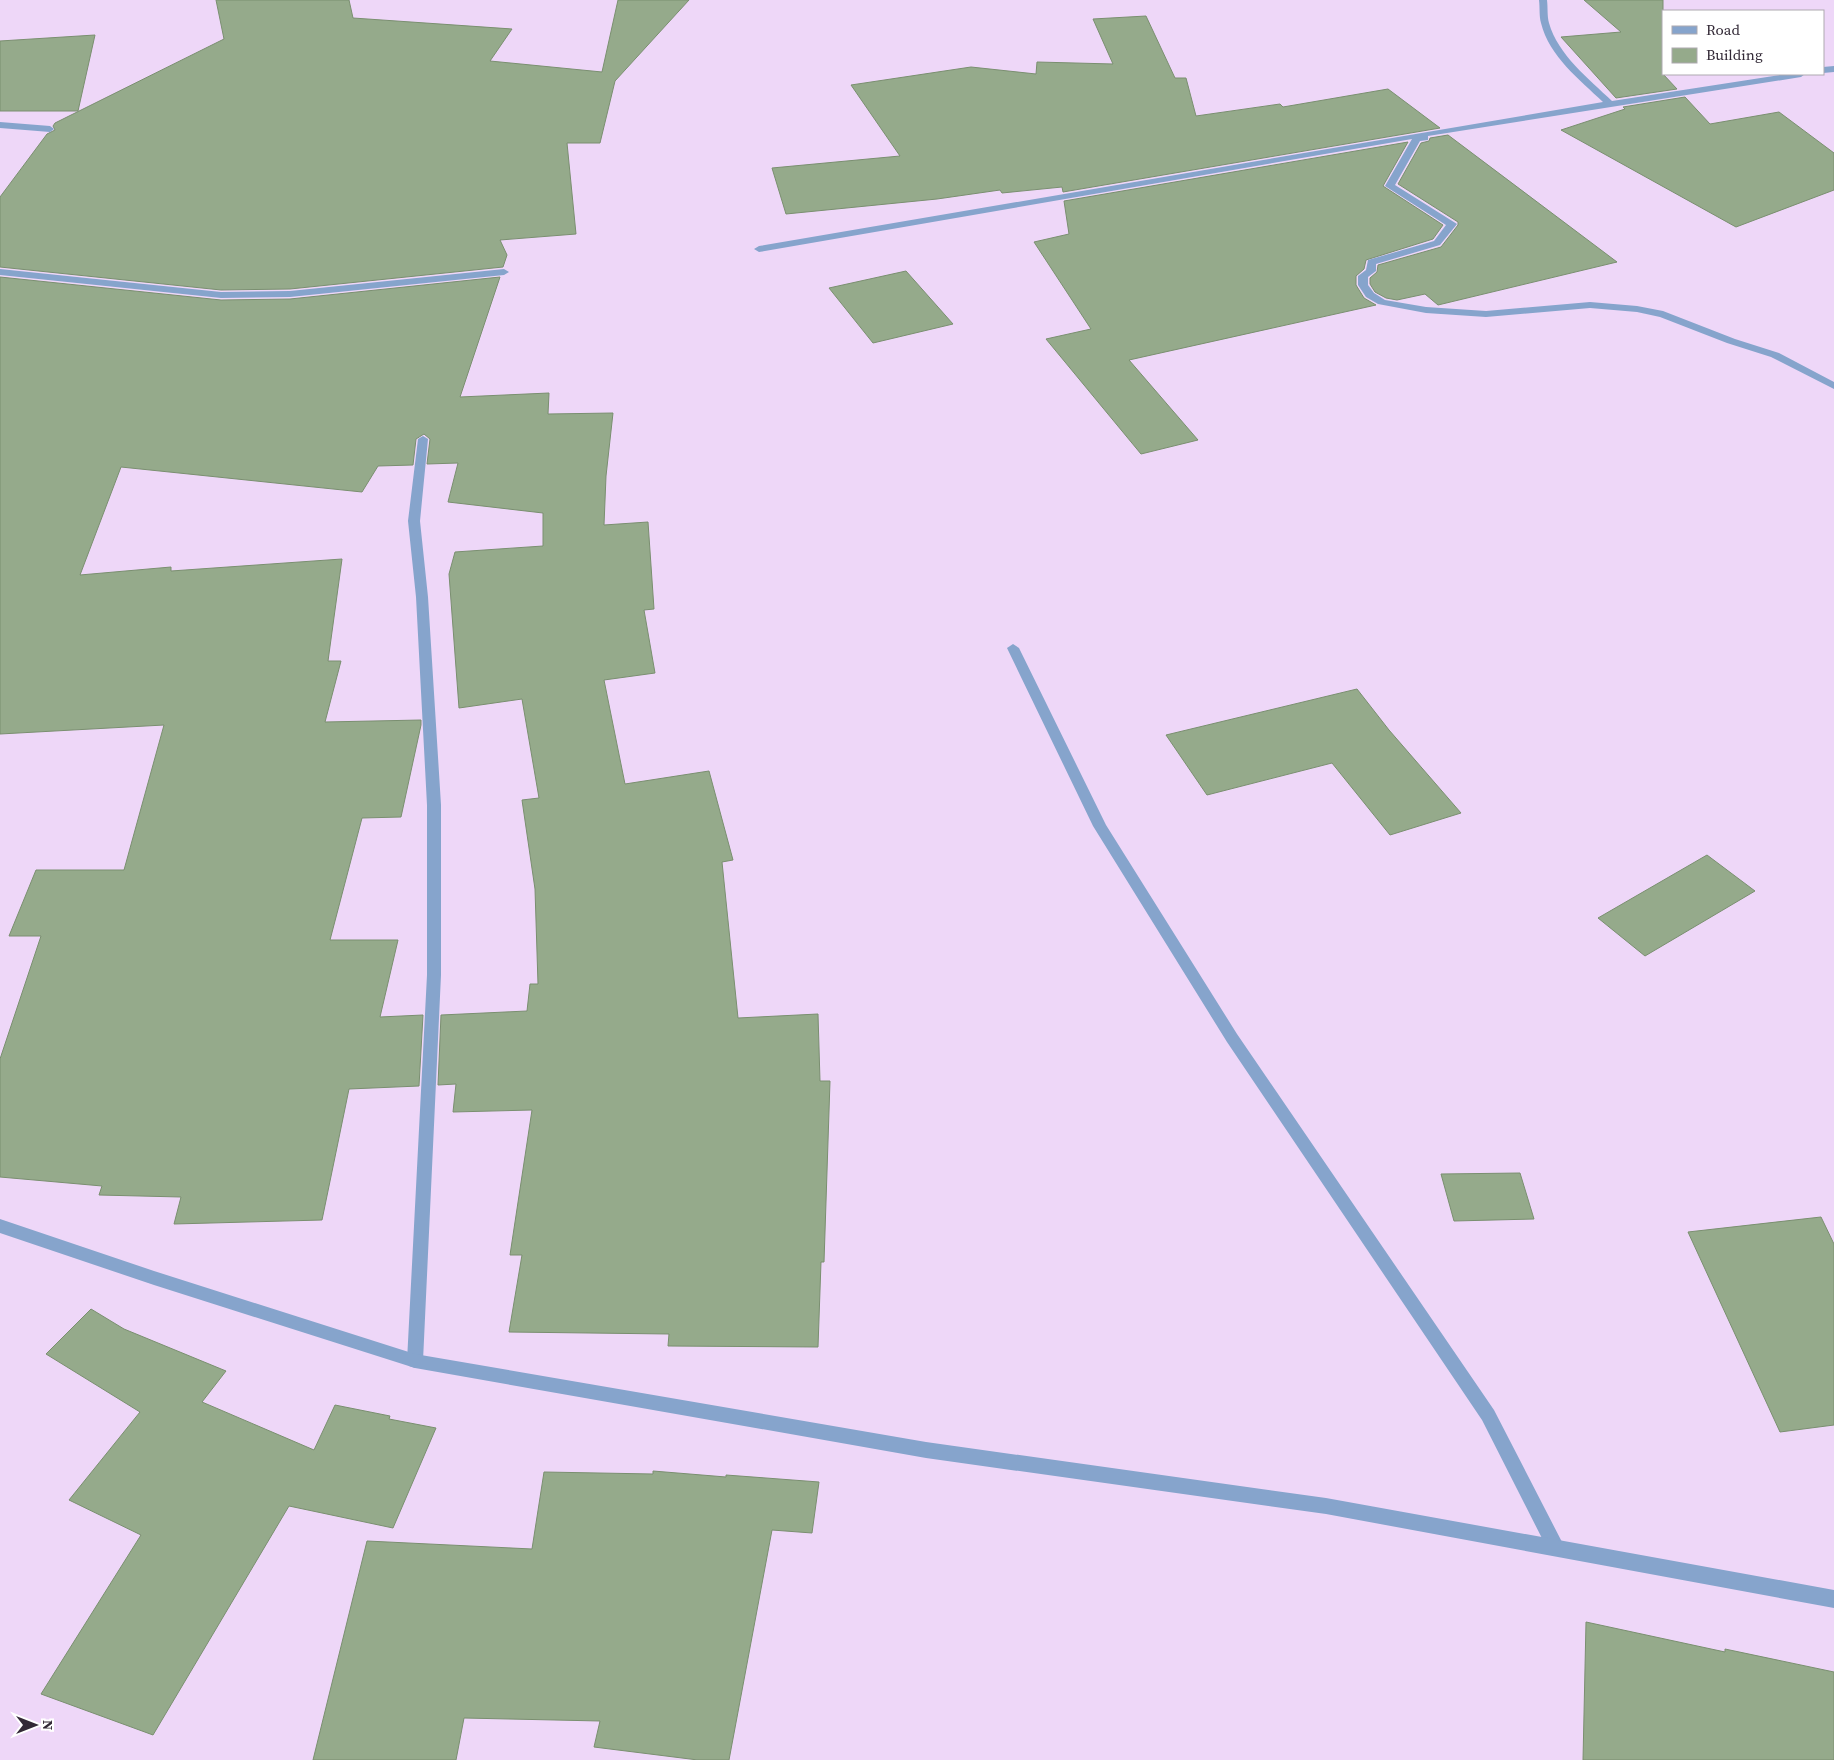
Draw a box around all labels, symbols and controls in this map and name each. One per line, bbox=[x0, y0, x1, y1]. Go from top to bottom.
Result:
legend bbox=[1662, 10, 1824, 75]
text: Road bbox=[1706, 19, 1740, 40]
text: Building bbox=[1706, 44, 1763, 65]
north arrow bbox=[10, 1700, 60, 1750]
text: N bbox=[38, 1720, 58, 1730]

